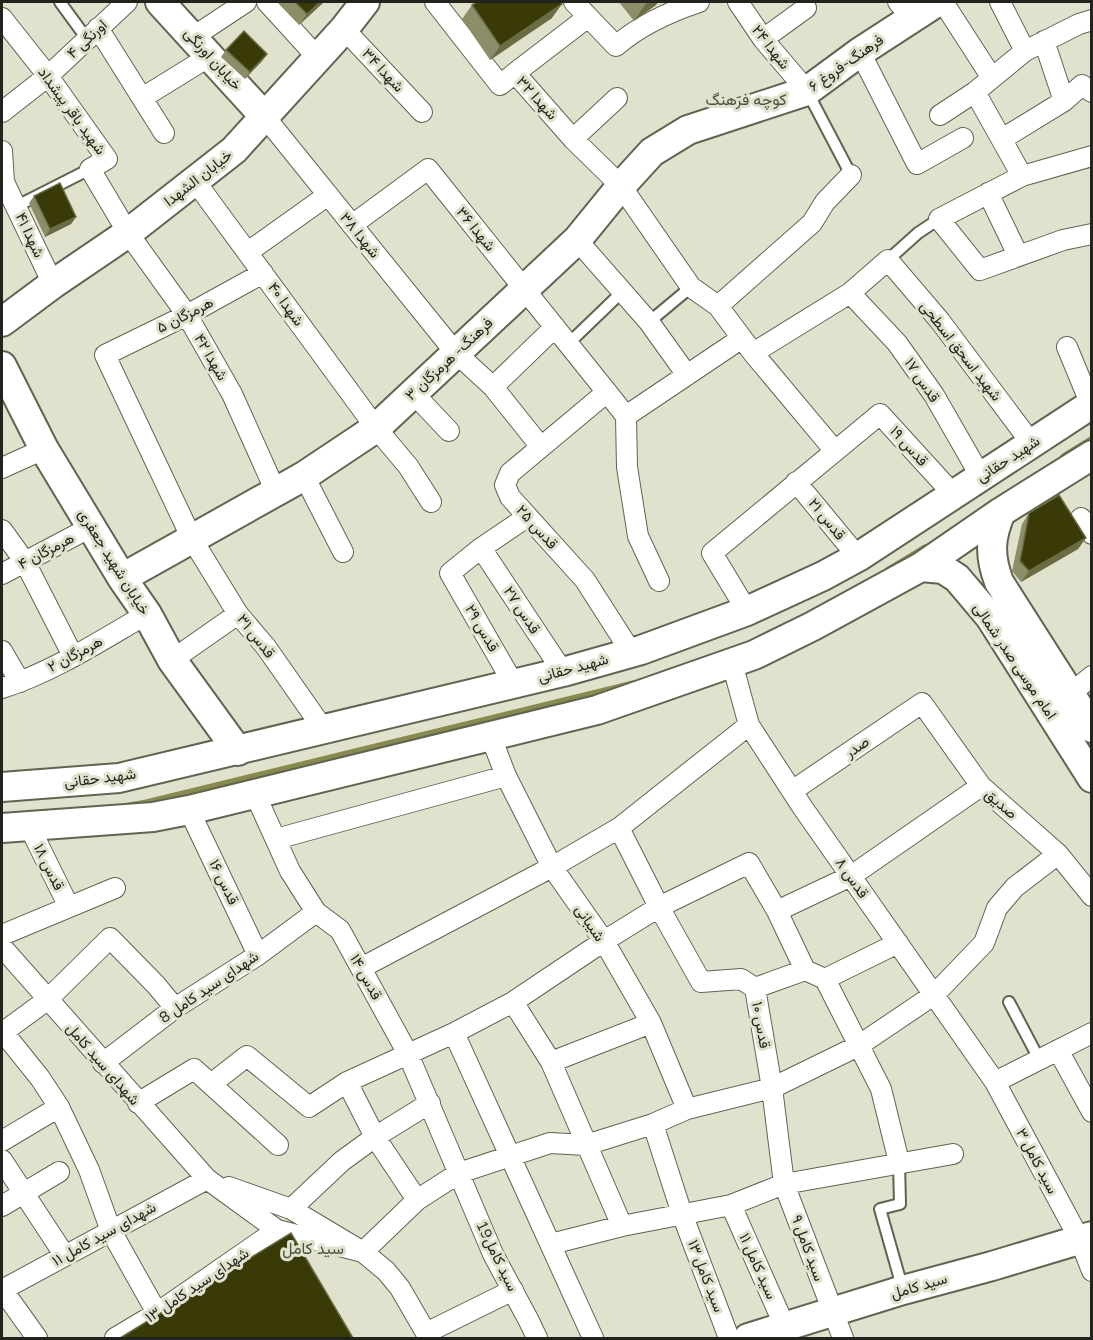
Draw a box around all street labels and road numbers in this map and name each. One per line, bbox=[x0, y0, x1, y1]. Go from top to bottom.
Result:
street label: اورنگی ۴ bbox=[62, 15, 112, 63]
street label: شهدا ۲۴ bbox=[748, 21, 795, 73]
street label: خیابان اورنگی bbox=[180, 23, 246, 95]
street label: فرهنگ-فروغ ۶ bbox=[805, 30, 888, 97]
street label: شهدا ۳۴ bbox=[358, 44, 409, 96]
street label: شهید باقر پیشداد bbox=[33, 63, 111, 159]
street label: شهدا ۳۲ bbox=[513, 72, 562, 124]
street label: خیابان الشهدا bbox=[160, 145, 236, 210]
street label: شهدا ۳۶ bbox=[453, 203, 500, 255]
street label: شهدا ۳۸ bbox=[336, 208, 385, 262]
street label: شهدا ۴۱ bbox=[12, 209, 49, 261]
street label: شهدا ۴۰ bbox=[264, 278, 309, 329]
street label: هرمزگان ۵ bbox=[153, 292, 216, 337]
street label: شهید اسحق اسطحی bbox=[916, 297, 1006, 405]
street label: فرهنگ- هرمزگان ۳ bbox=[401, 313, 497, 404]
street label: شهدا ۴۲ bbox=[190, 330, 233, 384]
street label: قدس ۱۷ bbox=[900, 354, 944, 406]
street label: قدس ۱۹ bbox=[885, 421, 933, 471]
street label: شهید حقانی bbox=[972, 431, 1044, 487]
street label: قدس ۲۱ bbox=[804, 494, 850, 544]
street label: قدس ۲۵ bbox=[512, 501, 562, 554]
street label: خیابان شهید جعفری bbox=[73, 505, 155, 619]
street label: هرمزگان ۴ bbox=[15, 528, 77, 573]
street label: قدس ۲۷ bbox=[499, 582, 545, 638]
street label: امام موسی صدر شمالی bbox=[969, 599, 1061, 723]
street label: قدس ۲۹ bbox=[460, 601, 504, 655]
street label: قدس ۳۱ bbox=[233, 610, 280, 662]
street label: هرمزگان ۲ bbox=[44, 631, 106, 676]
street label: شهید حقانی bbox=[536, 649, 611, 687]
street label: صدر bbox=[840, 732, 873, 762]
street label: شهید حقانی bbox=[63, 764, 137, 792]
street label: صدیق bbox=[981, 784, 1021, 824]
street label: قدس ۱۸ bbox=[29, 840, 69, 894]
street label: قدس ۸ bbox=[831, 854, 873, 902]
street label: قدس ۱۶ bbox=[204, 856, 244, 908]
street label: شیبانی bbox=[570, 901, 610, 945]
street label: شهدای سید کامل 8 bbox=[155, 946, 263, 1028]
street label: قدس ۱۴ bbox=[345, 951, 387, 1004]
street label: قدس ۱۰ bbox=[747, 1000, 775, 1050]
street label: شهدای سید کامل bbox=[62, 1019, 144, 1110]
street label: سید کامل ۳ bbox=[1012, 1125, 1063, 1197]
street label: شهدای سید کامل ۱۱ bbox=[49, 1197, 160, 1271]
street label: سید کامل ۹ bbox=[788, 1212, 829, 1284]
street label: سید کامل19 bbox=[472, 1218, 523, 1294]
street label: سید کامل ۱۱ bbox=[735, 1230, 782, 1302]
street label: سید کامل ۱۳ bbox=[684, 1237, 729, 1315]
street label: شهدای سید کامل ۱۳ bbox=[141, 1243, 253, 1327]
street label: سید کامل bbox=[888, 1268, 949, 1303]

